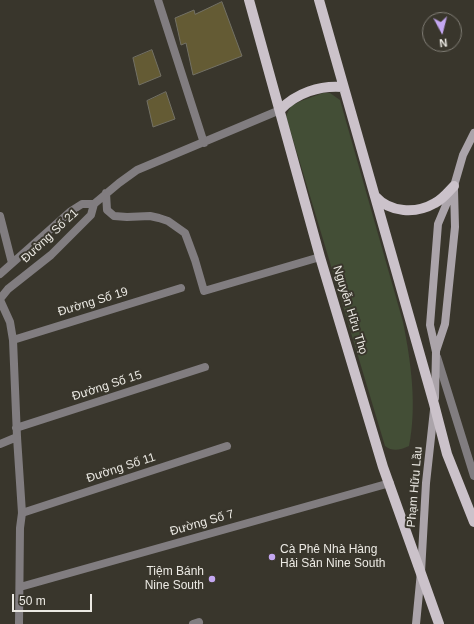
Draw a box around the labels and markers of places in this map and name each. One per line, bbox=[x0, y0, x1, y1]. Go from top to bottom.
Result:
place label: Cà Phê Nhà Hàng Hải Sản Nine South bbox=[280, 543, 385, 571]
marker: Cà Phê Nhà Hàng Hải Sản Nine South bbox=[267, 552, 277, 562]
place label: Tiệm Bánh Nine South bbox=[145, 565, 204, 593]
marker: Tiệm Bánh Nine South bbox=[207, 574, 217, 584]

